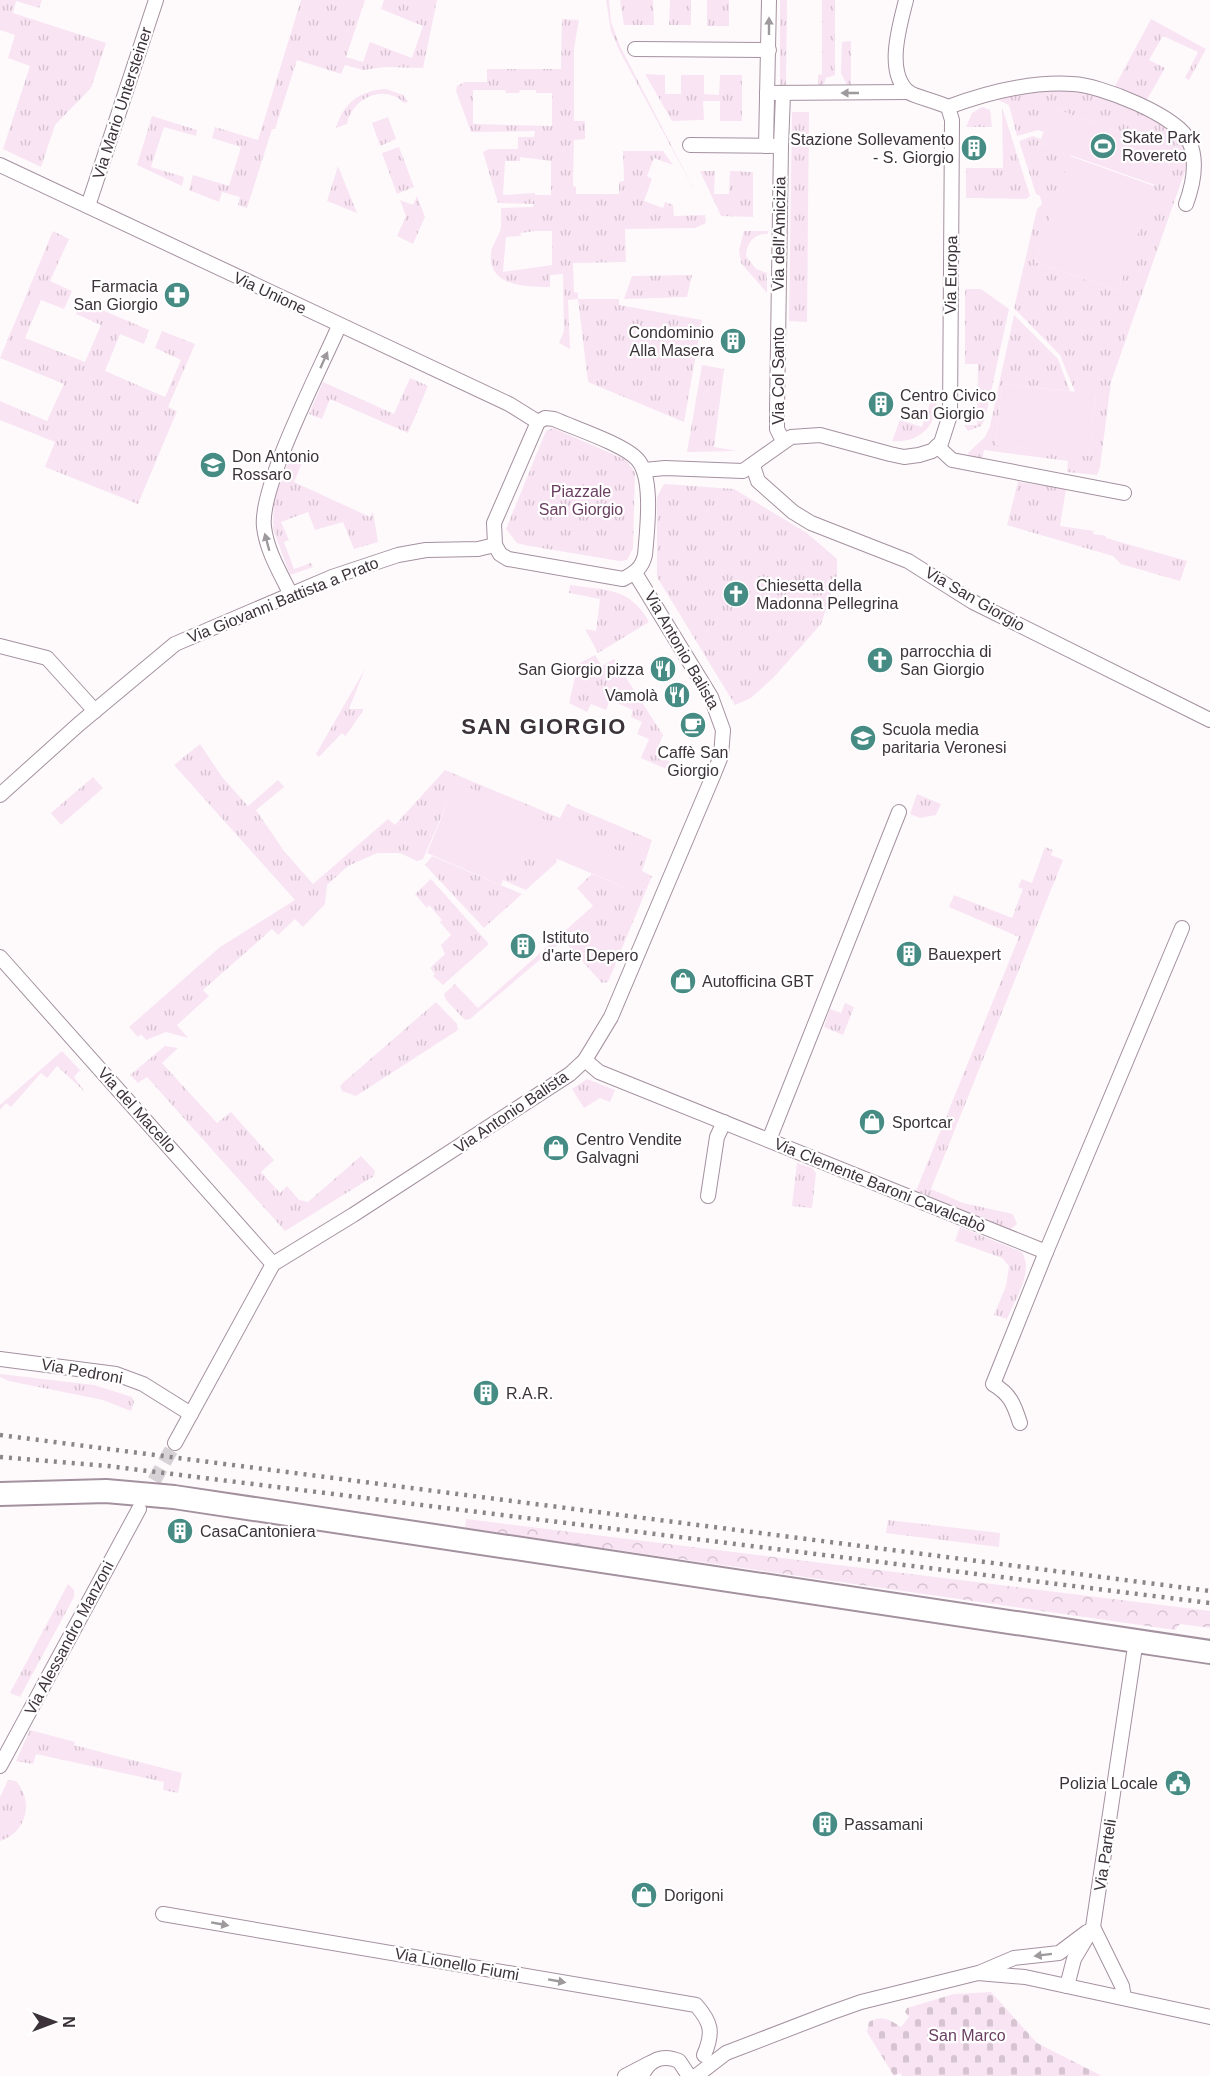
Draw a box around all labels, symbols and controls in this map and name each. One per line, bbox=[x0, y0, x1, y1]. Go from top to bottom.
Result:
one-way arrow bbox=[764, 16, 774, 35]
street label: Via Mario Untersteiner bbox=[89, 24, 155, 181]
one-way arrow bbox=[841, 88, 860, 97]
place label: Skate Park Rovereto bbox=[1122, 129, 1201, 164]
place label: Stazione Sollevamento - S. Giorgio bbox=[790, 131, 954, 166]
sports icon: Skate Park Rovereto bbox=[1088, 131, 1118, 161]
building icon: Stazione Sollevamento - S. Giorgio bbox=[959, 133, 989, 163]
street label: Via dell'Amicizia bbox=[769, 176, 789, 292]
street label: Via Europa bbox=[942, 235, 960, 315]
street label: Via Unione bbox=[231, 269, 309, 317]
place label: Farmacia San Giorgio bbox=[74, 278, 158, 313]
pharmacy icon: Farmacia San Giorgio bbox=[162, 280, 192, 310]
place label: Condominio Alla Masera bbox=[629, 324, 714, 359]
building icon: Condominio Alla Masera bbox=[718, 326, 748, 356]
street label: Via Col Santo bbox=[770, 327, 787, 425]
one-way arrow bbox=[319, 350, 329, 368]
place label: Centro Civico San Giorgio bbox=[900, 387, 996, 422]
building icon: Centro Civico San Giorgio bbox=[866, 389, 896, 419]
place label: Don Antonio Rossaro bbox=[232, 448, 319, 483]
school or university icon: Don Antonio Rossaro bbox=[198, 450, 228, 480]
park label: Piazzale San Giorgio bbox=[539, 483, 623, 518]
one-way arrow bbox=[262, 533, 272, 551]
street label: Via Giovanni Battista a Prato bbox=[185, 554, 381, 646]
street label: Via San Giorgio bbox=[922, 564, 1028, 634]
place label: Chiesetta della Madonna Pellegrina bbox=[756, 577, 898, 612]
church icon: Chiesetta della Madonna Pellegrina bbox=[721, 579, 751, 609]
street label: Via Antonio Balista bbox=[641, 588, 723, 712]
place label: parrocchia di San Giorgio bbox=[900, 643, 992, 678]
church icon: parrocchia di San Giorgio bbox=[865, 645, 895, 675]
restaurant icon: San Giorgio pizza bbox=[648, 654, 678, 684]
place label: San Giorgio pizza bbox=[518, 661, 644, 678]
restaurant icon: Vamolà bbox=[662, 680, 692, 710]
place label: Vamolà bbox=[605, 687, 658, 704]
cafe icon: Caffè San Giorgio bbox=[678, 710, 708, 740]
district label: SAN GIORGIO bbox=[461, 714, 627, 739]
place label: Scuola media paritaria Veronesi bbox=[882, 721, 1007, 756]
school or university icon: Scuola media paritaria Veronesi bbox=[848, 723, 878, 753]
place label: Caffè San Giorgio bbox=[658, 744, 728, 779]
place label: Istituto d'arte Depero bbox=[542, 929, 639, 964]
building icon: Istituto d'arte Depero bbox=[508, 931, 538, 961]
building icon: Bauexpert bbox=[894, 939, 924, 969]
place label: Bauexpert bbox=[928, 946, 1001, 963]
shop icon: Autofficina GBT bbox=[668, 966, 698, 996]
place label: Autofficina GBT bbox=[702, 973, 814, 990]
street label: Via del Macello bbox=[94, 1064, 180, 1156]
street label: Via Antonio Balista bbox=[451, 1068, 571, 1156]
shop icon: Sportcar bbox=[857, 1107, 887, 1137]
place label: Sportcar bbox=[892, 1114, 953, 1131]
place label: Centro Vendite Galvagni bbox=[576, 1131, 682, 1166]
shop icon: Centro Vendite Galvagni bbox=[541, 1133, 571, 1163]
street label: Via Clemente Baroni Cavalcabò bbox=[772, 1135, 988, 1235]
street label: Via Pedroni bbox=[40, 1355, 124, 1387]
building icon: R.A.R. bbox=[471, 1378, 501, 1408]
place label: R.A.R. bbox=[506, 1385, 553, 1402]
building icon: CasaCantoniera bbox=[165, 1516, 195, 1546]
place label: CasaCantoniera bbox=[200, 1523, 316, 1540]
street label: Via Alessandro Manzoni bbox=[21, 1558, 117, 1718]
public building icon: Polizia Locale bbox=[1163, 1768, 1193, 1798]
place label: Polizia Locale bbox=[1059, 1775, 1158, 1792]
building icon: Passamani bbox=[810, 1809, 840, 1839]
place label: Passamani bbox=[844, 1816, 923, 1833]
street label: Via Parteli bbox=[1091, 1818, 1119, 1892]
shop icon: Dorigoni bbox=[629, 1880, 659, 1910]
place label: Dorigoni bbox=[664, 1887, 724, 1904]
one-way arrow bbox=[211, 1920, 230, 1929]
street label: Via Lionello Fiumi bbox=[393, 1945, 521, 1983]
one-way arrow bbox=[1034, 1950, 1053, 1960]
one-way arrow bbox=[548, 1977, 567, 1986]
north arrow bbox=[24, 1992, 84, 2052]
text: N bbox=[60, 2016, 77, 2028]
park label: San Marco bbox=[928, 2027, 1006, 2044]

